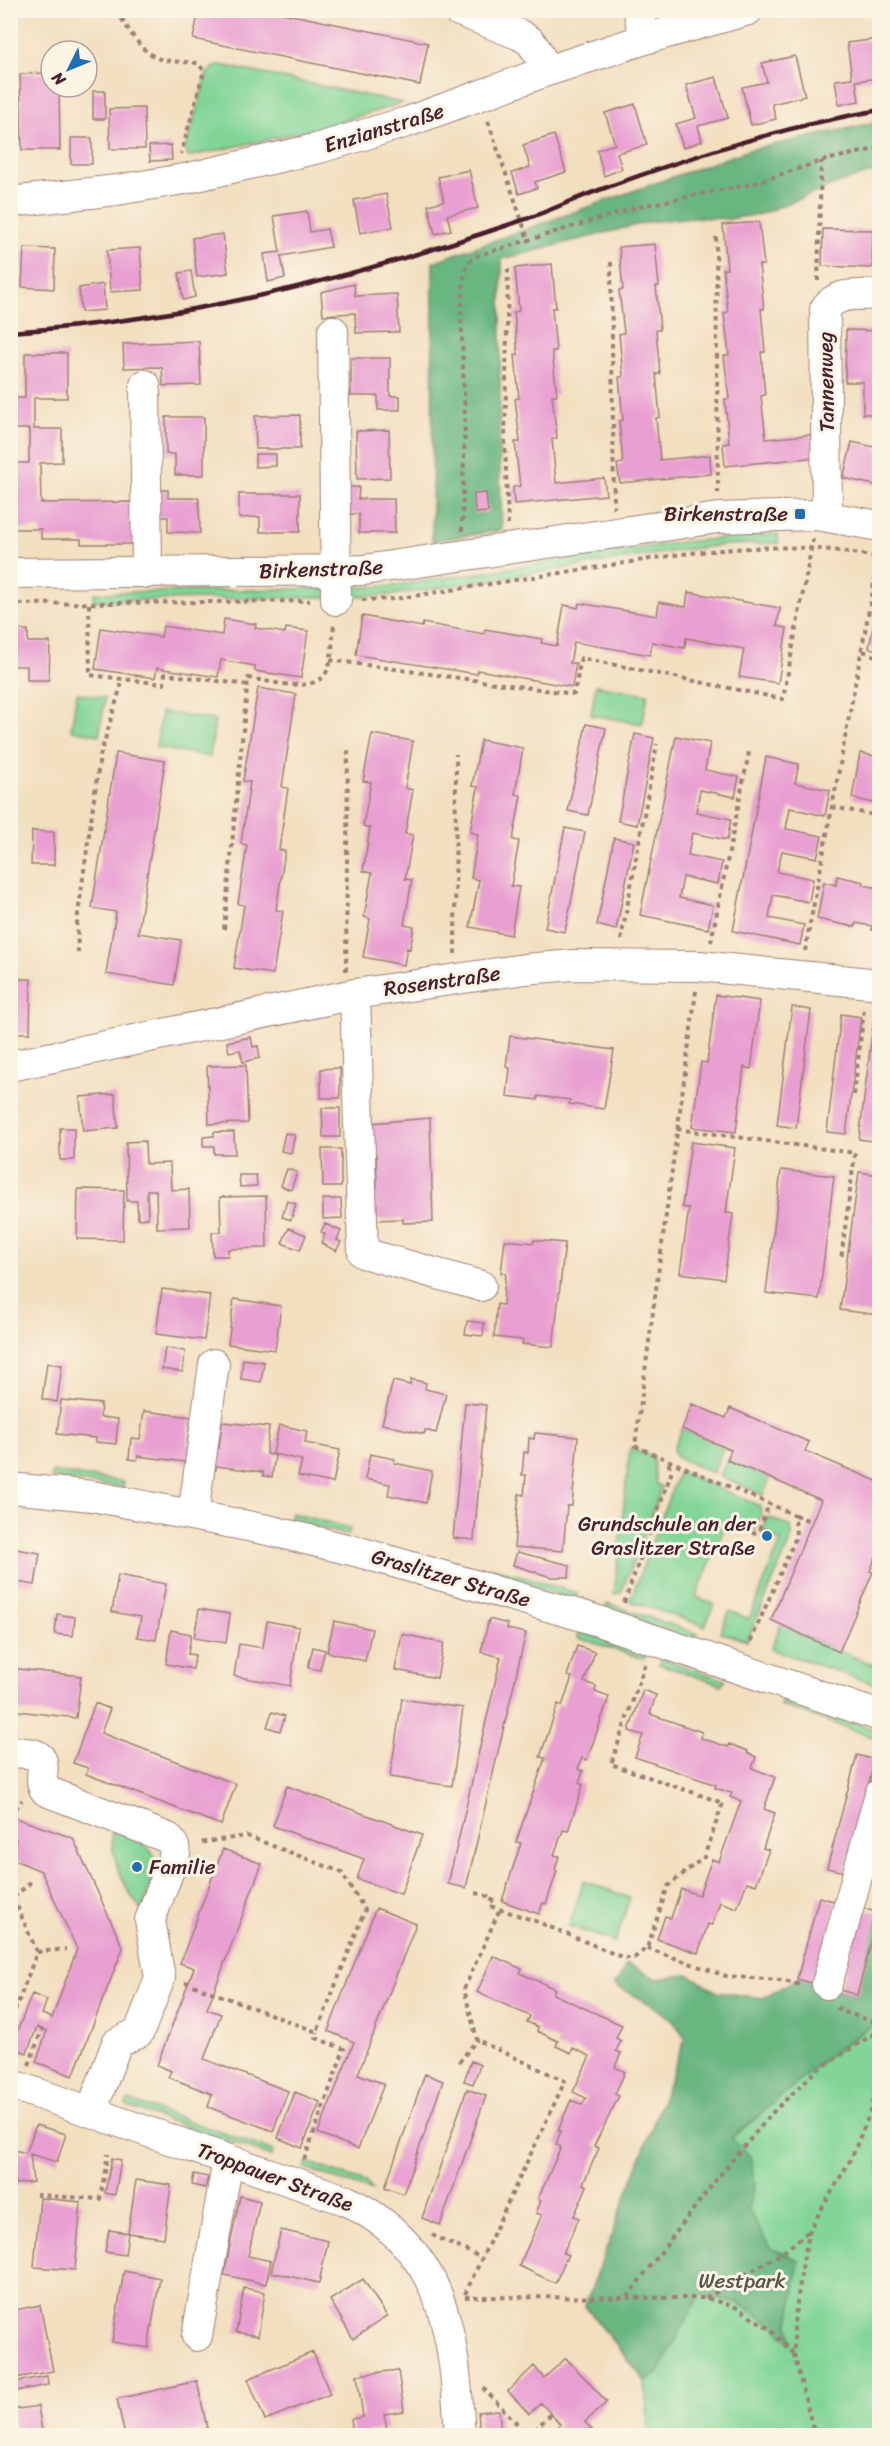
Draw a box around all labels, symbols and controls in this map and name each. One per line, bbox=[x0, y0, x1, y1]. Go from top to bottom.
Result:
north arrow bbox=[39, 39, 99, 99]
text: N bbox=[43, 64, 73, 94]
street label: Enzianstraße bbox=[319, 92, 449, 164]
street label: Tannenweg bbox=[806, 331, 846, 433]
place label: Birkenstraße bbox=[664, 495, 788, 533]
marker: Birkenstraße bbox=[793, 507, 807, 521]
street label: Birkenstraße bbox=[258, 548, 384, 590]
street label: Rosenstraße bbox=[381, 954, 503, 1008]
place label: Grundschule an der Graslitzer Straße bbox=[578, 1505, 756, 1567]
marker: Grundschule an der Graslitzer Straße bbox=[760, 1529, 774, 1543]
street label: Graslitzer Straße bbox=[367, 1537, 535, 1619]
place label: Familie bbox=[149, 1848, 216, 1886]
marker: Familie bbox=[130, 1860, 144, 1874]
street label: Troppauer Straße bbox=[191, 2131, 359, 2223]
park label: Westpark bbox=[698, 2262, 786, 2300]

